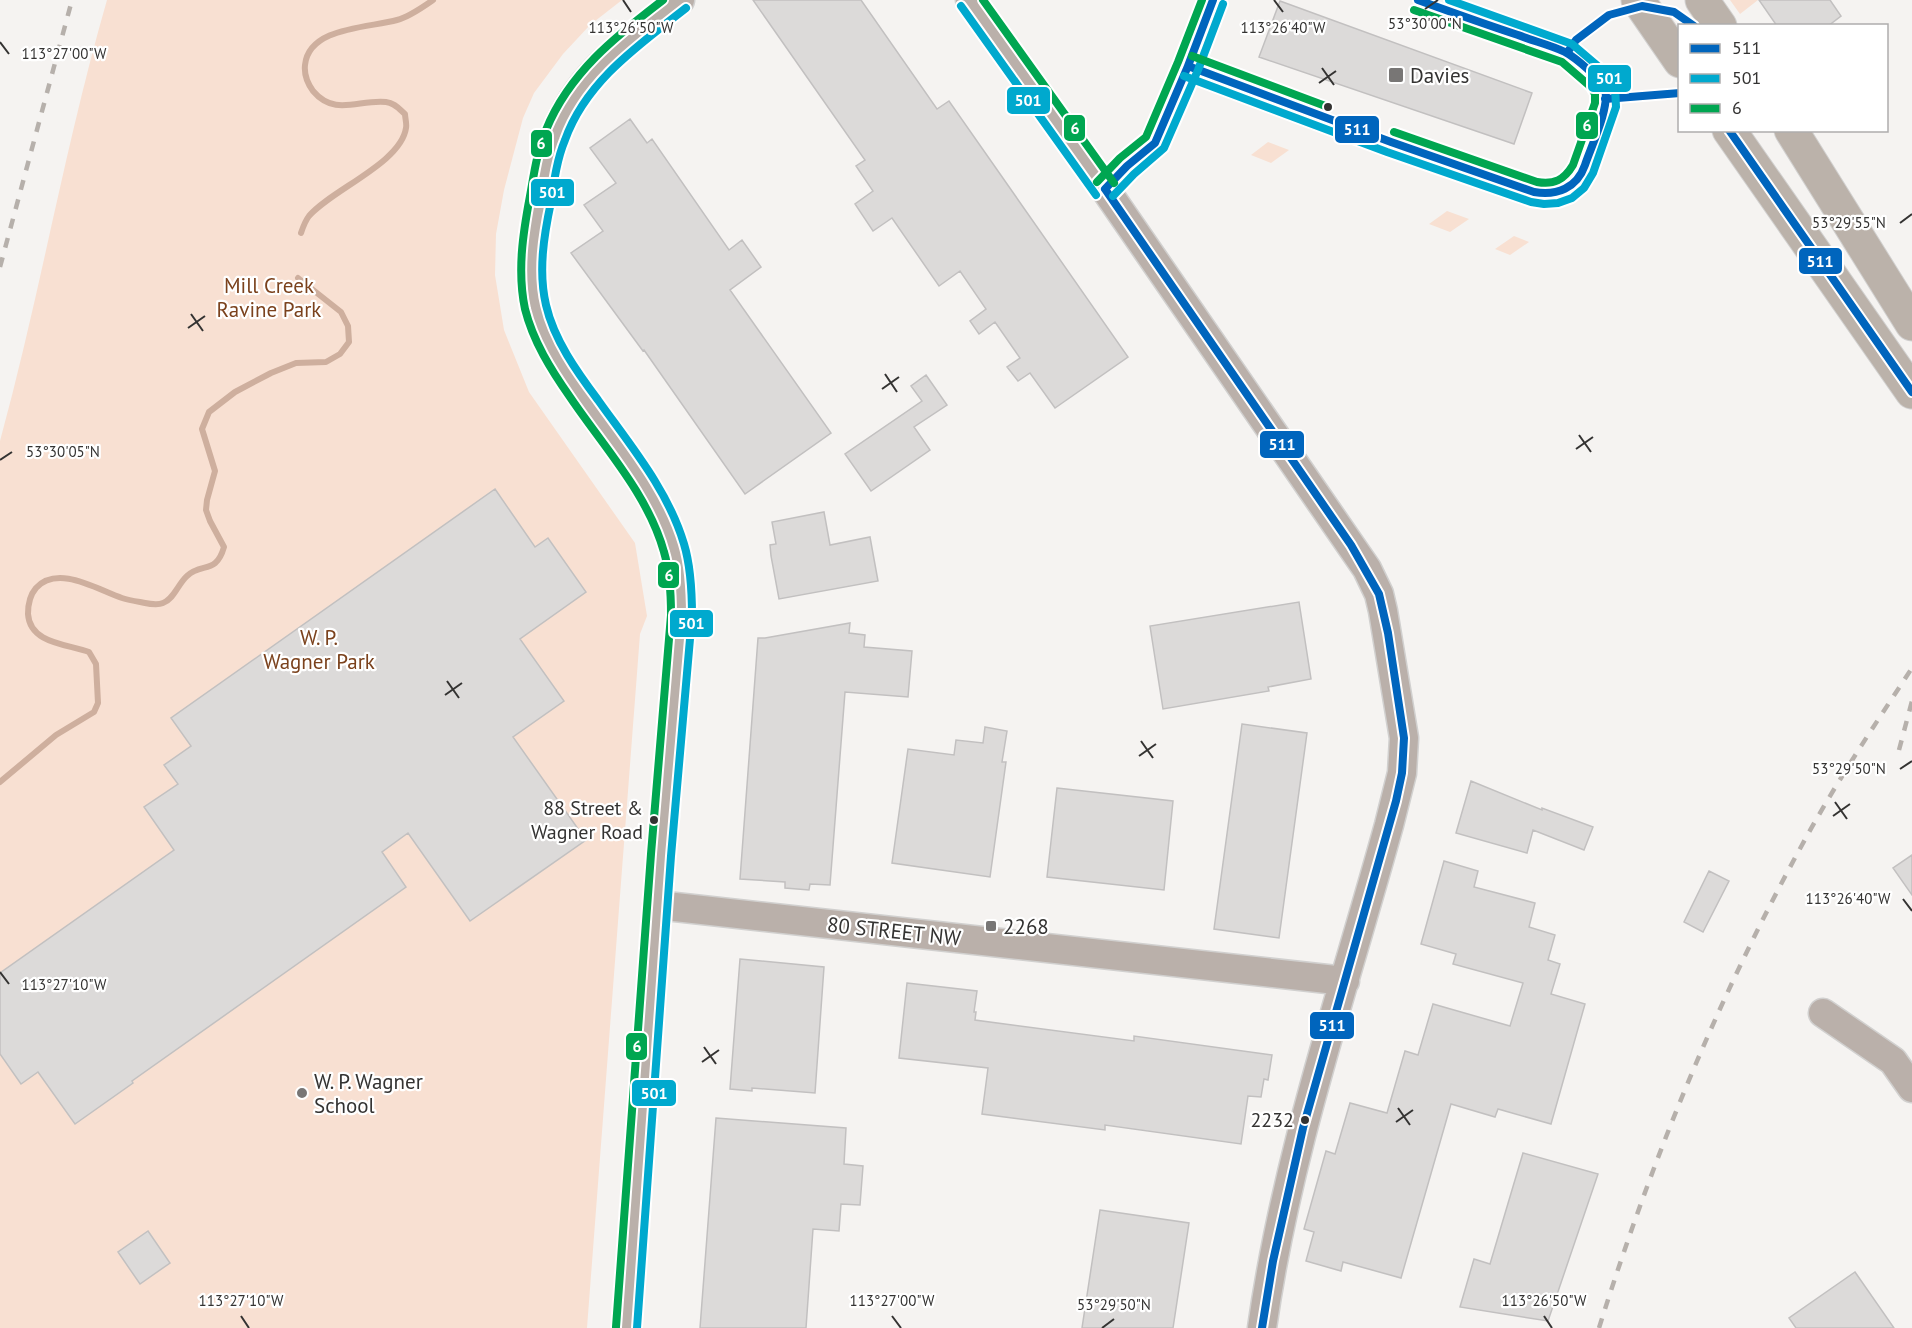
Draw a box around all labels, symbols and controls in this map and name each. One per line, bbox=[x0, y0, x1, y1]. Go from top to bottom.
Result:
text: 53°30'00"N bbox=[1388, 14, 1462, 33]
text: 113°26'50"W bbox=[589, 18, 674, 37]
text: 113°26'40"W bbox=[1241, 18, 1326, 37]
legend bbox=[1678, 24, 1888, 132]
text: 511 bbox=[1732, 36, 1761, 59]
text: 113°27'00"W bbox=[22, 44, 107, 63]
place label: Davies bbox=[1410, 62, 1469, 89]
line badge: 501 bbox=[1587, 64, 1632, 93]
marker: Davies bbox=[1387, 66, 1405, 84]
text: 501 bbox=[1732, 66, 1761, 89]
text: 501 bbox=[1595, 68, 1623, 88]
line badge: 501 bbox=[1006, 86, 1051, 115]
text: 501 bbox=[1014, 90, 1042, 110]
text: 6 bbox=[1732, 96, 1742, 119]
unlabelled marker bbox=[1322, 101, 1334, 113]
line badge: 6 bbox=[1575, 111, 1599, 140]
line badge: 6 bbox=[1063, 114, 1086, 142]
line badge: 511 bbox=[1334, 115, 1380, 144]
text: 6 bbox=[1582, 115, 1592, 135]
text: 6 bbox=[1070, 118, 1080, 138]
text: 511 bbox=[1343, 119, 1371, 139]
line badge: 6 bbox=[530, 129, 553, 158]
text: 6 bbox=[536, 133, 546, 153]
line badge: 501 bbox=[530, 178, 575, 207]
text: 501 bbox=[538, 182, 566, 202]
text: 53°29'55"N bbox=[1812, 213, 1886, 232]
line badge: 511 bbox=[1798, 247, 1843, 275]
text: 511 bbox=[1806, 251, 1834, 271]
park label: Mill Creek Ravine Park bbox=[217, 272, 321, 323]
line badge: 511 bbox=[1259, 430, 1305, 459]
text: 511 bbox=[1268, 434, 1296, 454]
text: 53°30'05"N bbox=[26, 442, 100, 461]
line badge: 6 bbox=[657, 561, 680, 589]
text: 6 bbox=[664, 565, 674, 585]
line badge: 501 bbox=[669, 609, 714, 638]
text: 501 bbox=[677, 613, 705, 633]
park label: W. P. Wagner Park bbox=[263, 624, 375, 675]
text: 53°29'50"N bbox=[1812, 759, 1886, 778]
place label: 88 Street & Wagner Road bbox=[531, 795, 643, 845]
marker: 88 Street & Wagner Road bbox=[648, 814, 660, 826]
text: 113°26'40"W bbox=[1806, 889, 1891, 908]
street label: 80 STREET NW bbox=[826, 911, 963, 952]
place label: 2268 bbox=[1003, 913, 1049, 940]
marker: 2268 bbox=[984, 919, 998, 933]
text: 113°27'10"W bbox=[22, 975, 107, 994]
line badge: 511 bbox=[1309, 1011, 1355, 1040]
text: 511 bbox=[1318, 1015, 1346, 1035]
line badge: 6 bbox=[625, 1032, 648, 1061]
text: 6 bbox=[632, 1036, 642, 1056]
place label: W. P. Wagner School bbox=[314, 1068, 423, 1119]
line badge: 501 bbox=[631, 1079, 677, 1107]
text: 501 bbox=[640, 1083, 668, 1103]
marker: W. P. Wagner School bbox=[295, 1086, 309, 1100]
place label: 2232 bbox=[1250, 1107, 1294, 1133]
marker: 2232 bbox=[1299, 1114, 1311, 1126]
text: 113°27'10"W bbox=[199, 1291, 284, 1310]
text: 113°27'00"W bbox=[850, 1291, 935, 1310]
text: 113°26'50"W bbox=[1502, 1291, 1587, 1310]
text: 53°29'50"N bbox=[1077, 1295, 1151, 1314]

